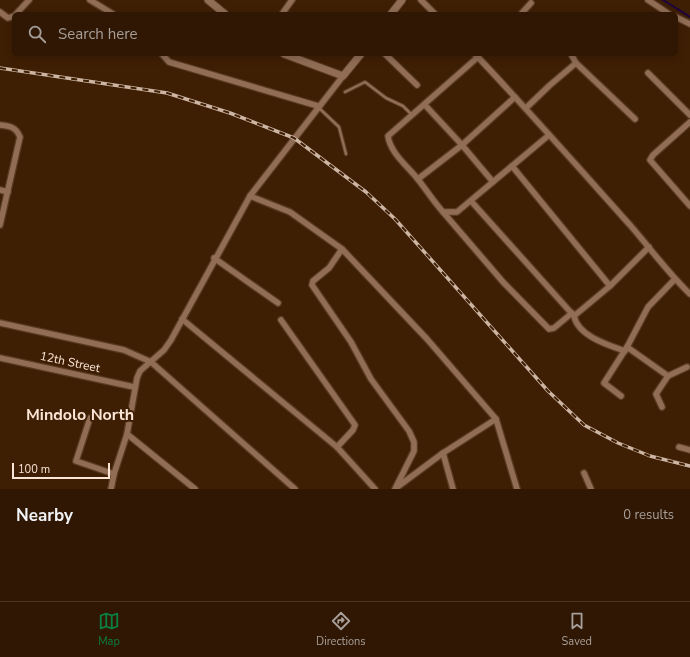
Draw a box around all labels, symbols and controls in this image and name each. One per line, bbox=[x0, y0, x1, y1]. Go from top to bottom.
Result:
search box bbox=[12, 12, 678, 56]
icon: search bbox=[26, 23, 48, 45]
text: Search here bbox=[58, 24, 138, 44]
street label: 12th Street bbox=[38, 348, 102, 376]
district label: Mindolo North bbox=[26, 404, 134, 426]
scale bar bbox=[12, 461, 110, 480]
text: 100 m bbox=[18, 462, 50, 477]
text: Nearby bbox=[16, 504, 73, 527]
text: 0 results bbox=[623, 506, 674, 524]
tab: Map bbox=[98, 610, 120, 649]
tab: Directions bbox=[316, 610, 366, 649]
tab: Saved bbox=[562, 610, 592, 649]

